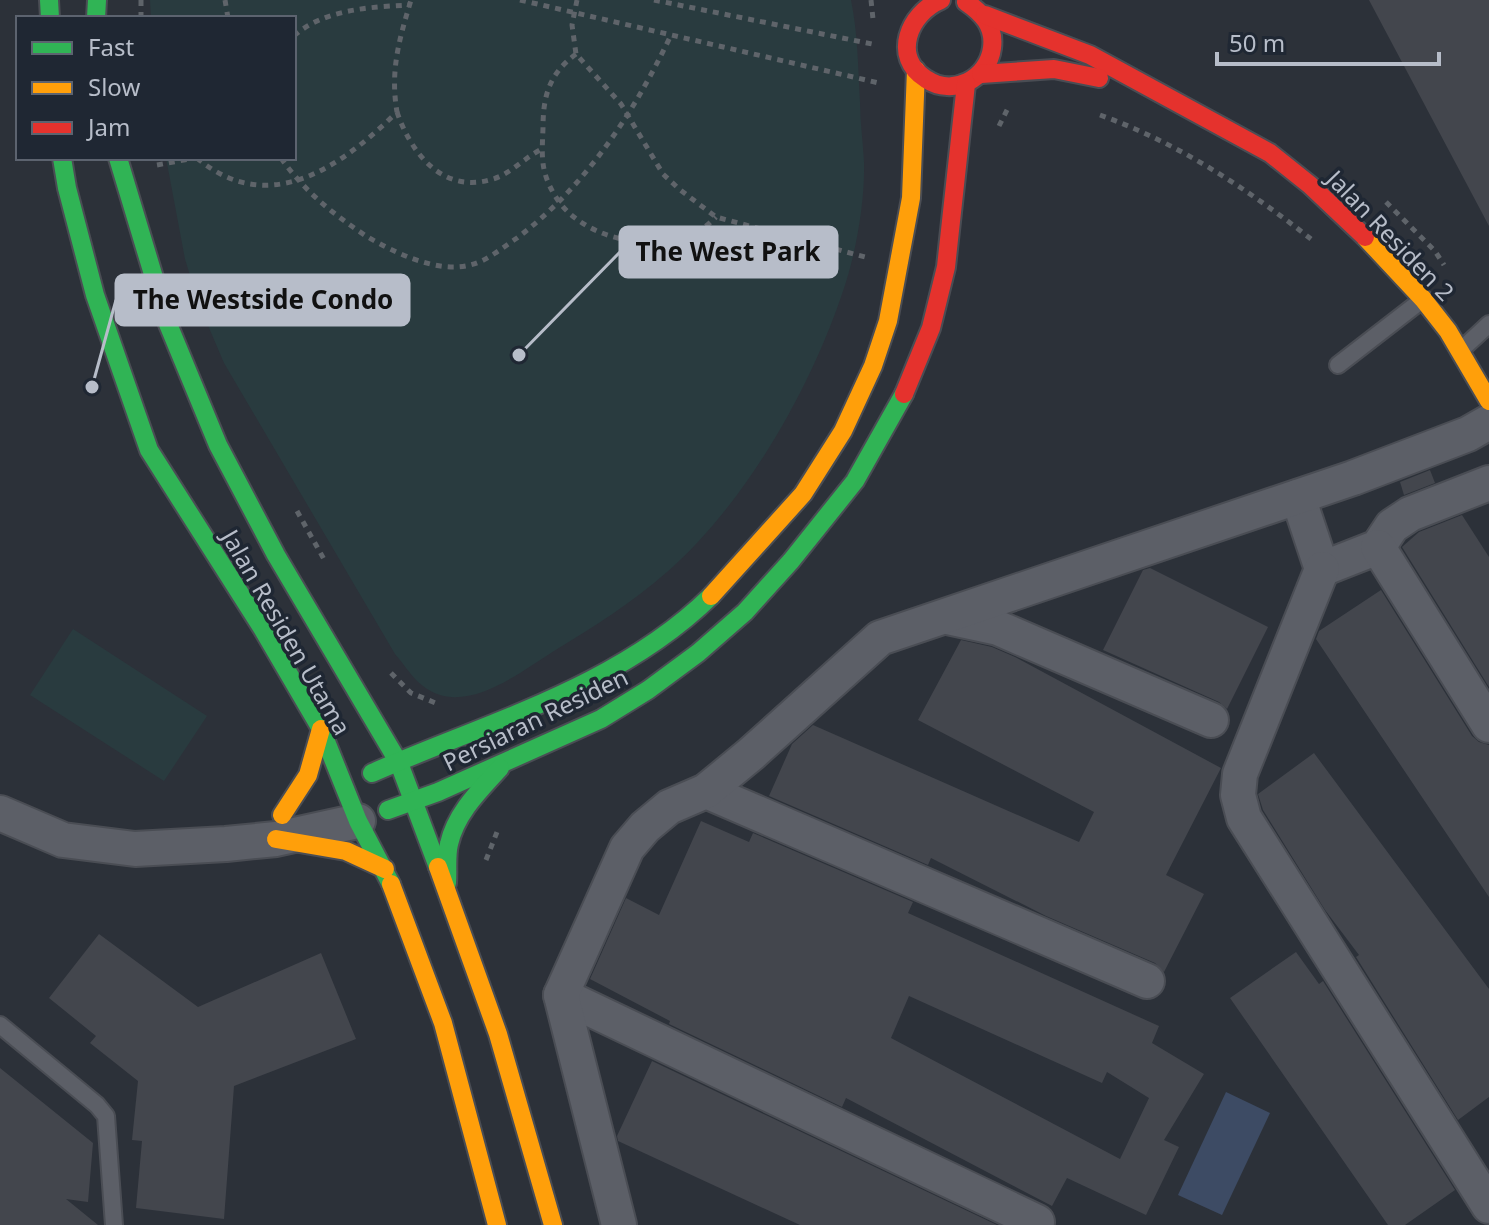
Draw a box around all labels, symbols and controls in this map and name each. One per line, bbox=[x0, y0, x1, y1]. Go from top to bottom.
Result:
legend bbox=[16, 16, 296, 160]
scale bar bbox=[1217, 16, 1439, 66]
text: 50 m bbox=[1229, 26, 1285, 59]
text: Fast bbox=[88, 30, 134, 63]
text: Slow bbox=[88, 70, 140, 103]
text: Jam bbox=[86, 110, 130, 143]
street label: Jalan Residen 2 bbox=[1319, 161, 1462, 308]
callout: The West Park bbox=[620, 227, 837, 277]
text: The West Park bbox=[636, 233, 821, 269]
callout: The Westside Condo bbox=[116, 275, 409, 325]
text: The Westside Condo bbox=[133, 281, 393, 317]
street label: Jalan Residen Utama bbox=[214, 522, 359, 741]
street label: Persiaran Residen bbox=[437, 660, 633, 778]

